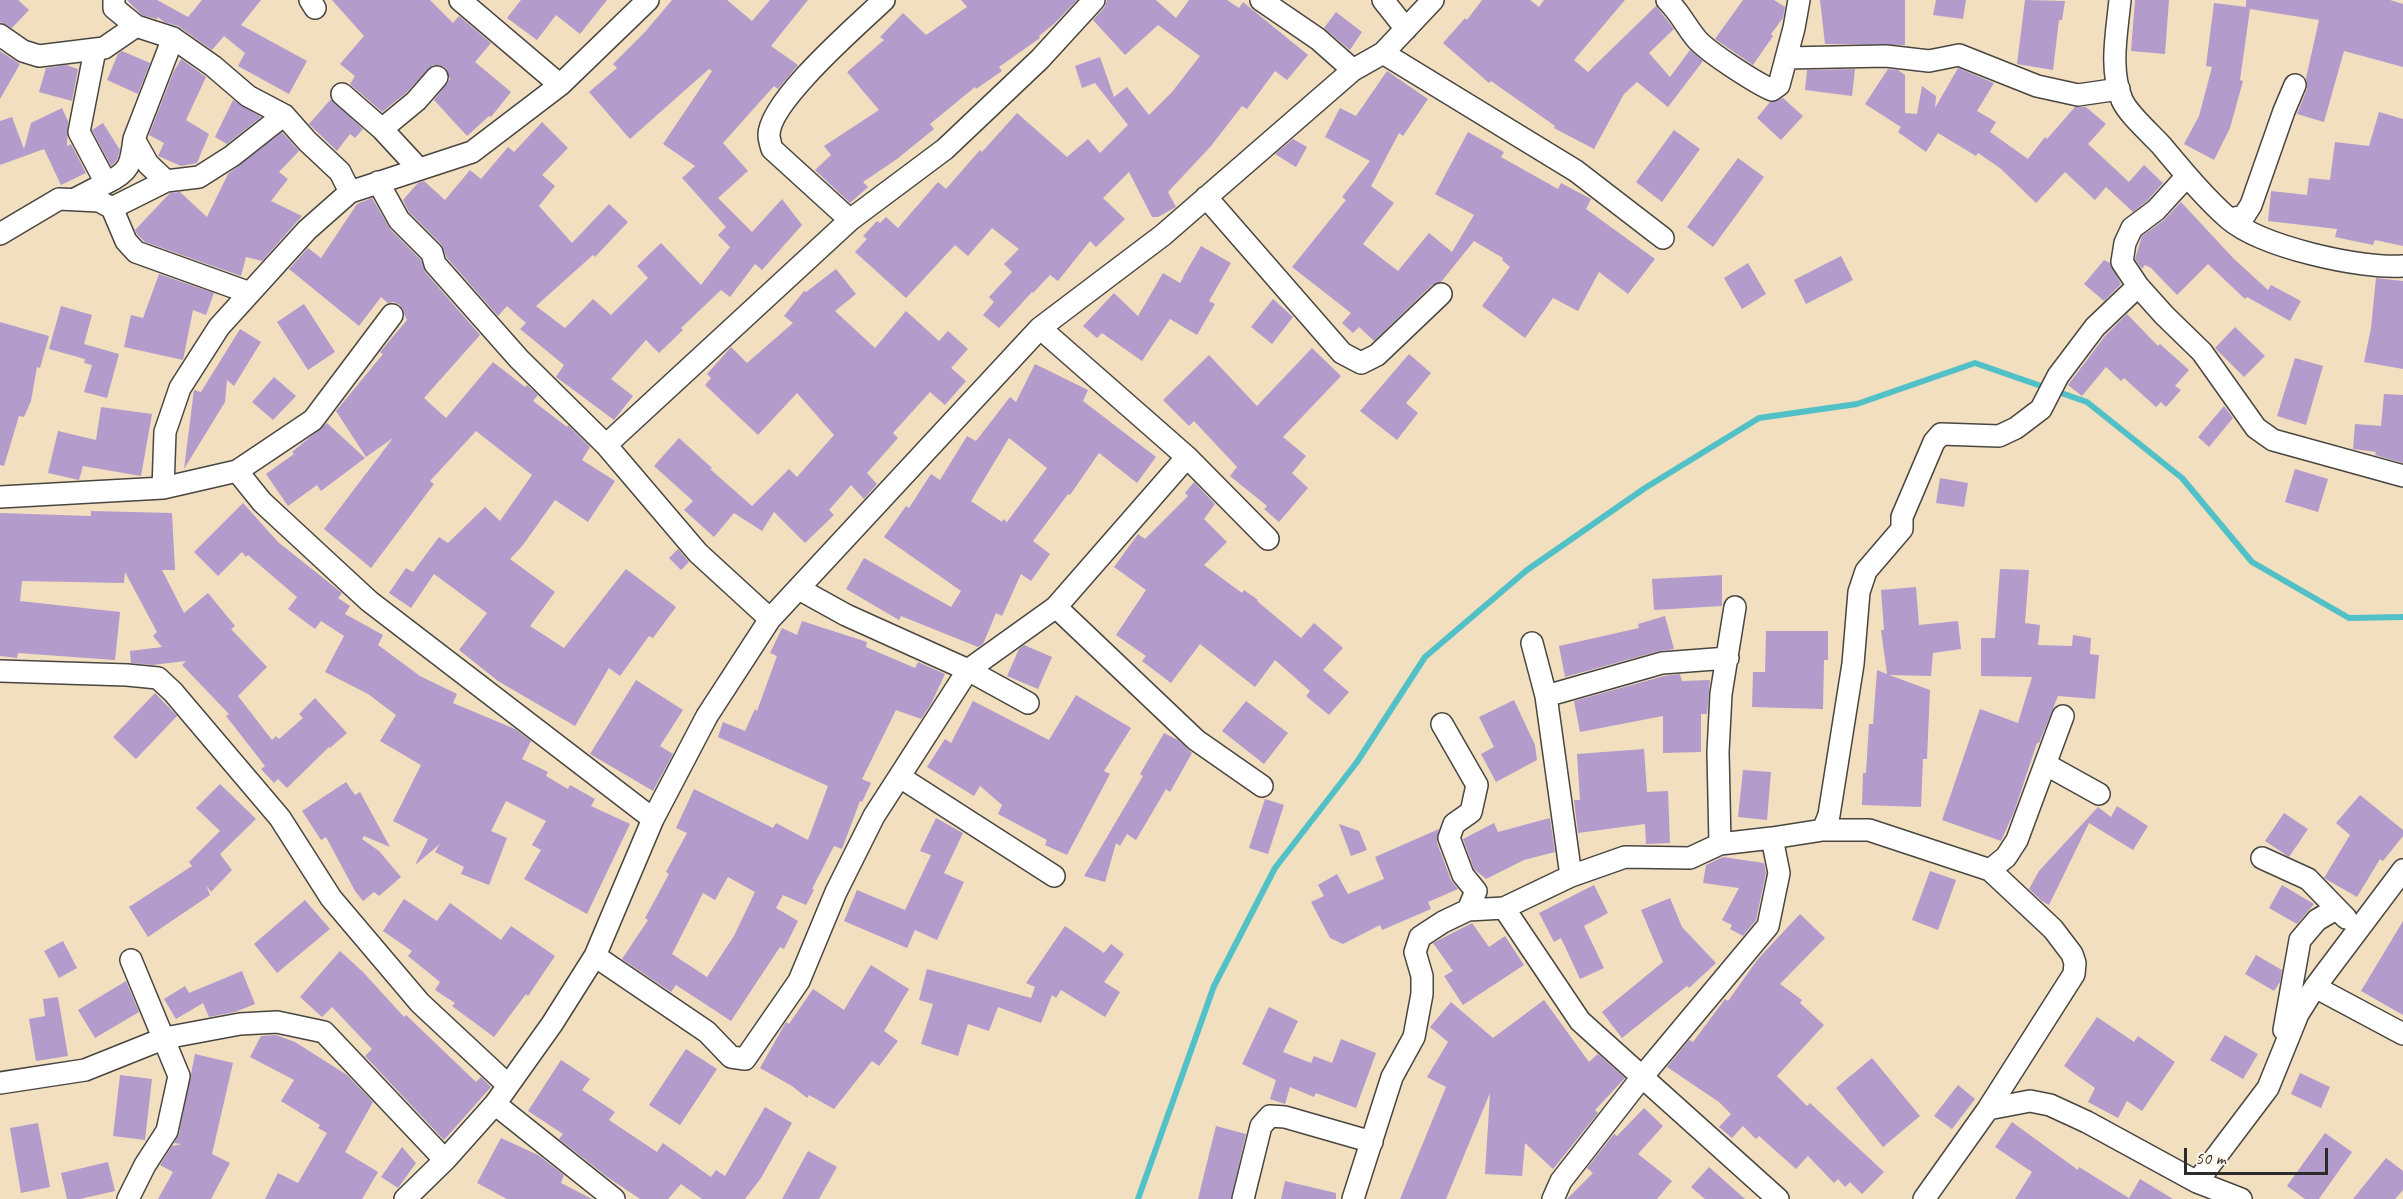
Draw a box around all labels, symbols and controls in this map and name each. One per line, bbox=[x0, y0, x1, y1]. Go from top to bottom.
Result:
scale bar bbox=[2187, 1136, 2331, 1174]
text: 50 m bbox=[2195, 1147, 2226, 1169]

